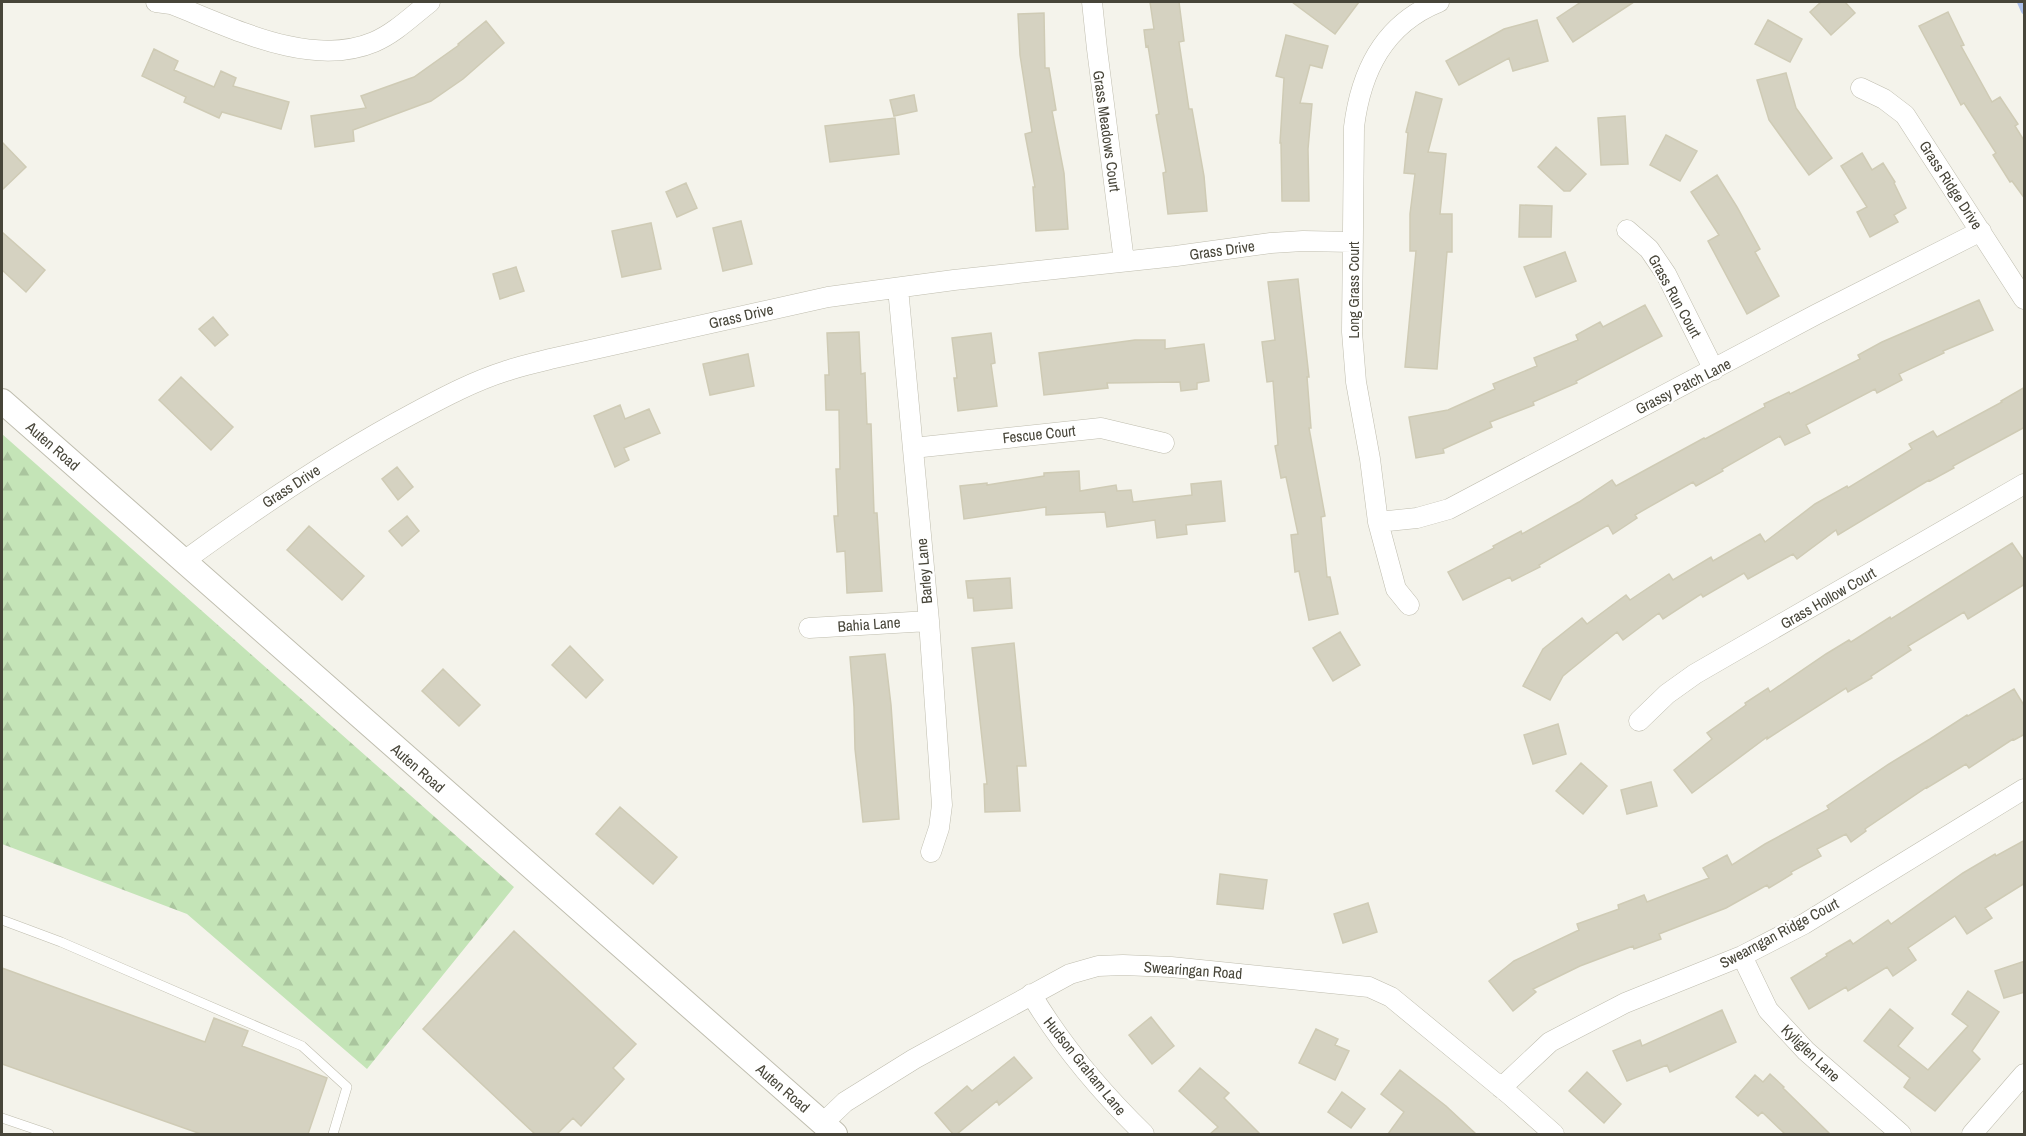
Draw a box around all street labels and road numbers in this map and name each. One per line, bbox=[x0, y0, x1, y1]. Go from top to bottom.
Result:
street label: Grass Meadows Court bbox=[1088, 69, 1126, 194]
street label: Grass Ridge Drive bbox=[1914, 137, 1988, 234]
street label: Grass Drive bbox=[1188, 235, 1256, 265]
street label: Long Grass Court bbox=[1343, 241, 1364, 339]
street label: Grass Run Court bbox=[1643, 251, 1707, 342]
street label: Grass Drive bbox=[707, 298, 775, 334]
street label: Grassy Patch Lane bbox=[1632, 353, 1735, 419]
street label: Auten Road bbox=[21, 416, 84, 475]
street label: Fescue Court bbox=[1001, 420, 1077, 448]
street label: Grass Drive bbox=[258, 459, 324, 513]
street label: Barley Lane bbox=[911, 537, 937, 605]
street label: Grass Hollow Court bbox=[1777, 562, 1880, 634]
street label: Bahia Lane bbox=[837, 611, 901, 637]
street label: Auten Road bbox=[386, 738, 449, 797]
street label: Swearngan Ridge Court bbox=[1716, 892, 1843, 973]
street label: Swearingan Road bbox=[1143, 956, 1243, 984]
street label: Hudson Graham Lane bbox=[1039, 1012, 1131, 1120]
street label: Kyliglen Lane bbox=[1777, 1020, 1845, 1087]
street label: Auten Road bbox=[751, 1058, 814, 1117]

